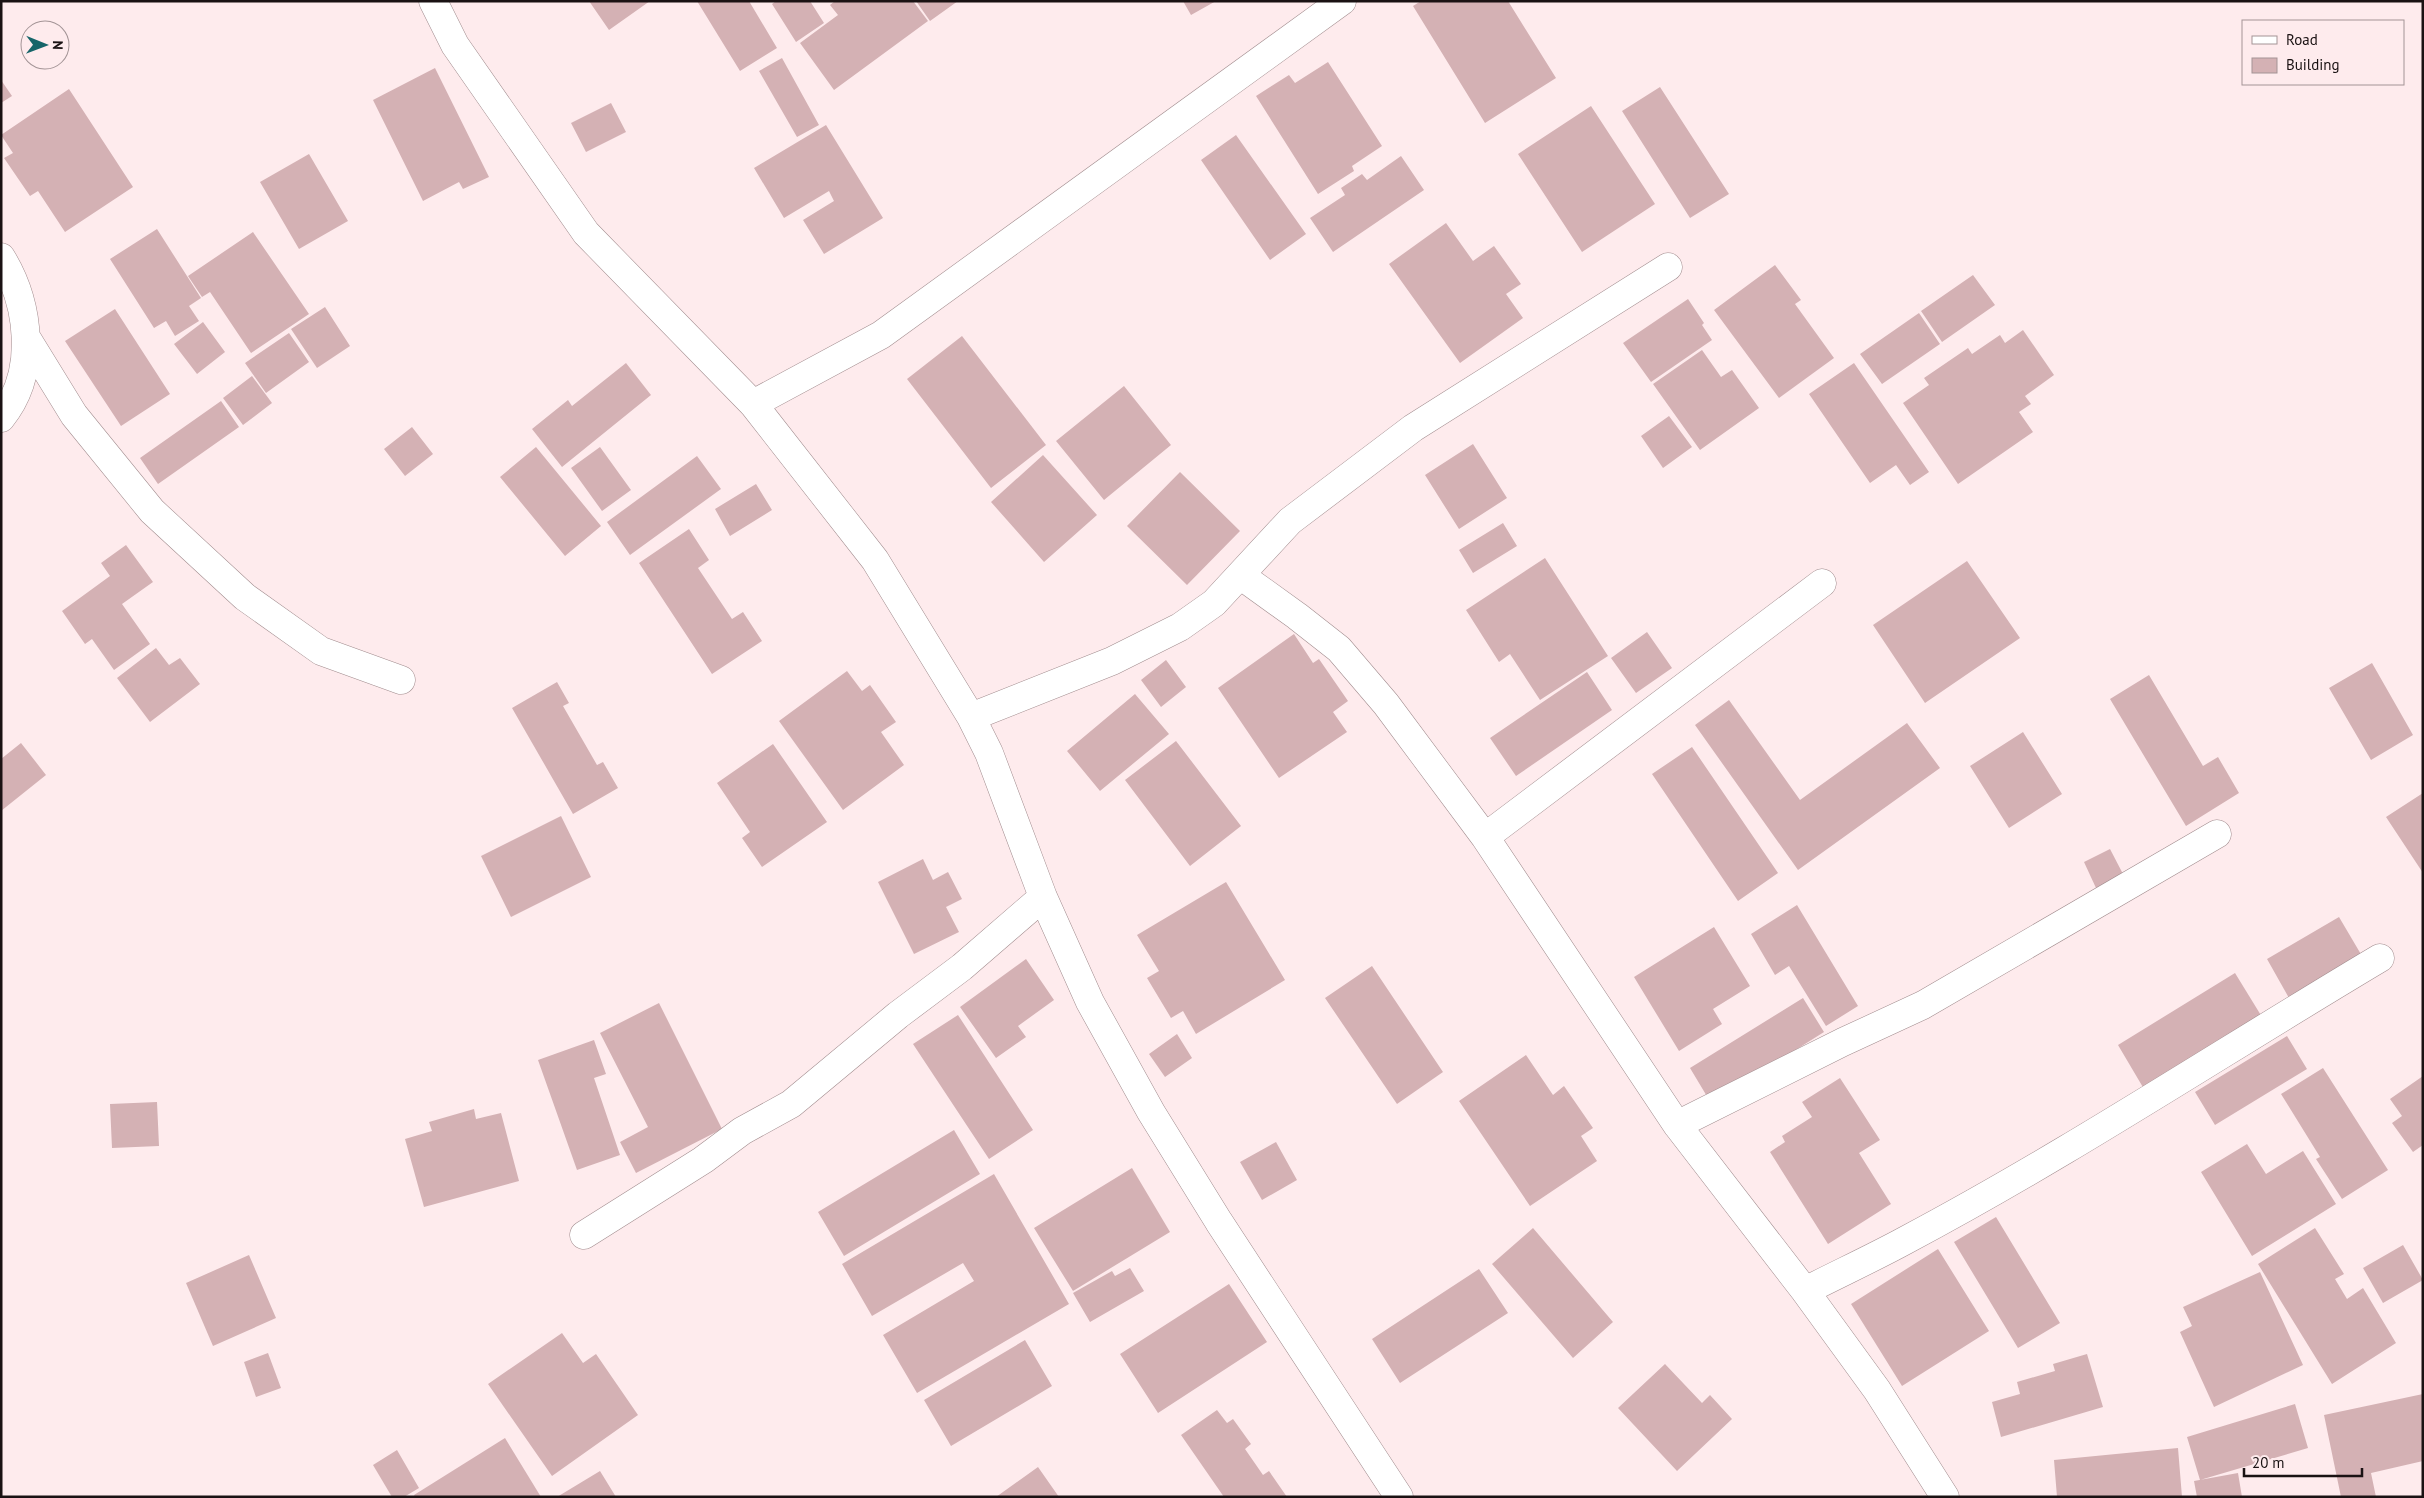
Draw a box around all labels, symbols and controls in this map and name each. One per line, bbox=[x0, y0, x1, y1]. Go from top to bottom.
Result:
north arrow bbox=[20, 20, 70, 70]
legend bbox=[2242, 20, 2404, 85]
text: Road bbox=[2286, 30, 2318, 49]
text: N bbox=[49, 40, 67, 50]
text: Building bbox=[2286, 55, 2340, 74]
scale bar bbox=[2244, 1446, 2362, 1478]
text: 20 m bbox=[2252, 1453, 2285, 1472]

